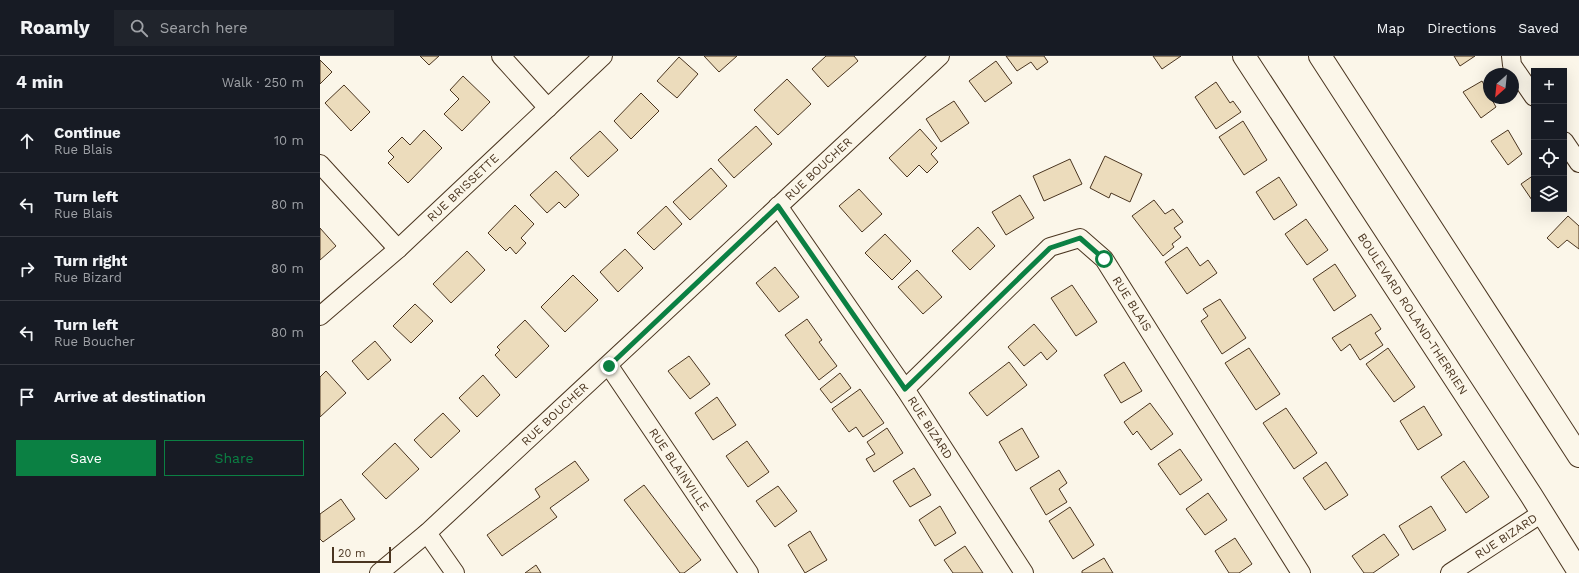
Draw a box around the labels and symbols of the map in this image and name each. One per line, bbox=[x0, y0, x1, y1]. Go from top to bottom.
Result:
north arrow bbox=[1483, 68, 1519, 104]
street label: RUE BOUCHER bbox=[782, 135, 855, 204]
street label: RUE BRISSETTE bbox=[424, 151, 502, 225]
street label: BOULEVARD ROLAND-THERRIEN bbox=[1355, 230, 1470, 397]
route start bbox=[1095, 250, 1113, 268]
street label: RUE BLAIS bbox=[1110, 274, 1155, 334]
route end bbox=[600, 357, 618, 375]
street label: RUE BOUCHER bbox=[518, 380, 591, 449]
street label: RUE BIZARD bbox=[905, 394, 955, 462]
street label: RUE BLAINVILLE bbox=[646, 425, 712, 514]
street label: RUE BIZARD bbox=[1472, 511, 1540, 562]
scale bar bbox=[332, 545, 391, 564]

